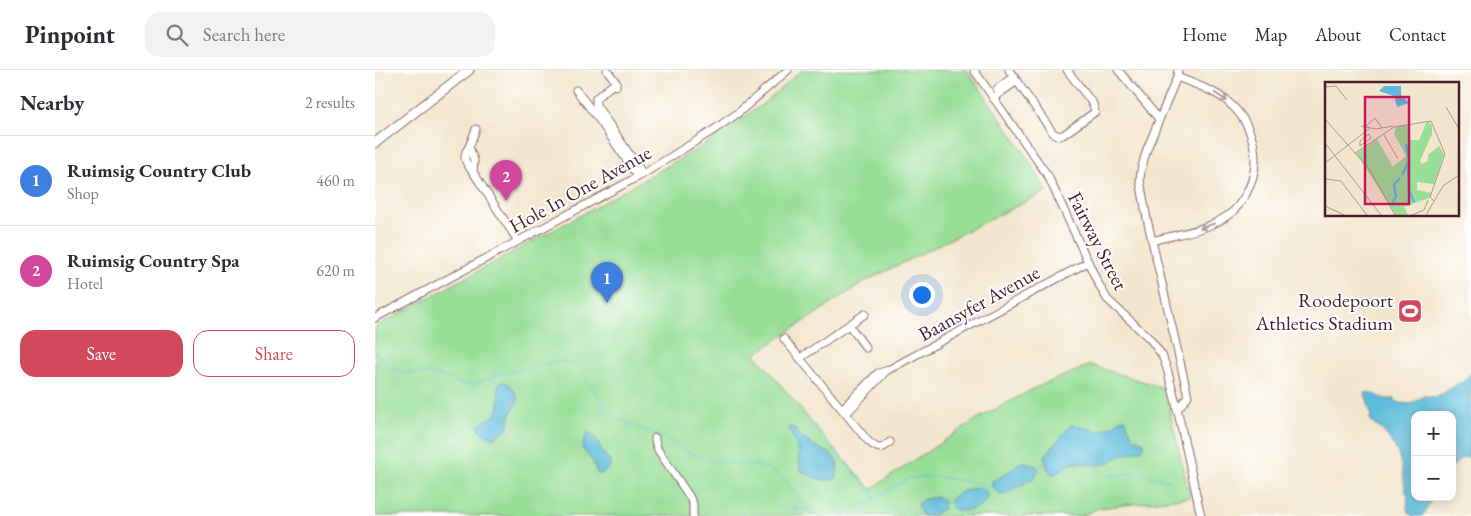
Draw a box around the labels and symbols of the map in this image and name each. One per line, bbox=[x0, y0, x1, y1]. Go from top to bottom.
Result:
inset map bbox=[1325, 82, 1459, 216]
one-way arrow bbox=[1214, 92, 1228, 103]
street label: Hole In One Avenue bbox=[504, 139, 656, 239]
pin: 2 bbox=[490, 160, 522, 201]
street label: Fairway Street bbox=[1062, 187, 1134, 295]
one-way arrow bbox=[1199, 222, 1215, 231]
street label: Baansyfer Avenue bbox=[914, 259, 1045, 347]
pin: 1 bbox=[591, 262, 623, 303]
your location bbox=[909, 282, 935, 308]
place label: Roodepoort Athletics Stadium bbox=[1255, 287, 1394, 336]
sports icon: Roodepoort Athletics Stadium bbox=[1397, 298, 1423, 324]

